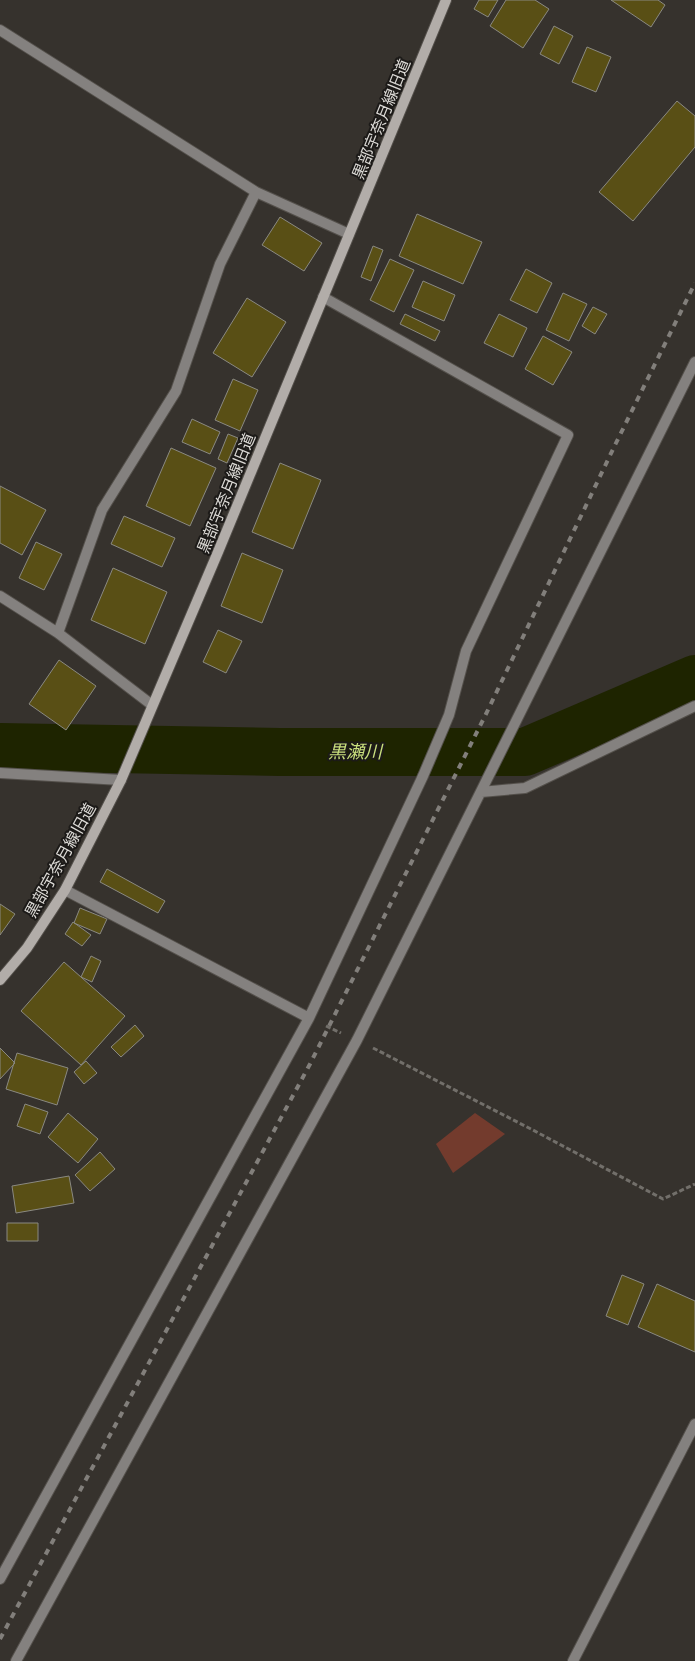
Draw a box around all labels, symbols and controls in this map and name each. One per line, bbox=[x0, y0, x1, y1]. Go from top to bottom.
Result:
street label: 黒部宇奈月線旧道 bbox=[350, 57, 413, 182]
street label: 黒部宇奈月線旧道 bbox=[195, 431, 258, 556]
water label: 黒瀬川 bbox=[328, 742, 384, 762]
street label: 黒部宇奈月線旧道 bbox=[22, 800, 99, 920]

